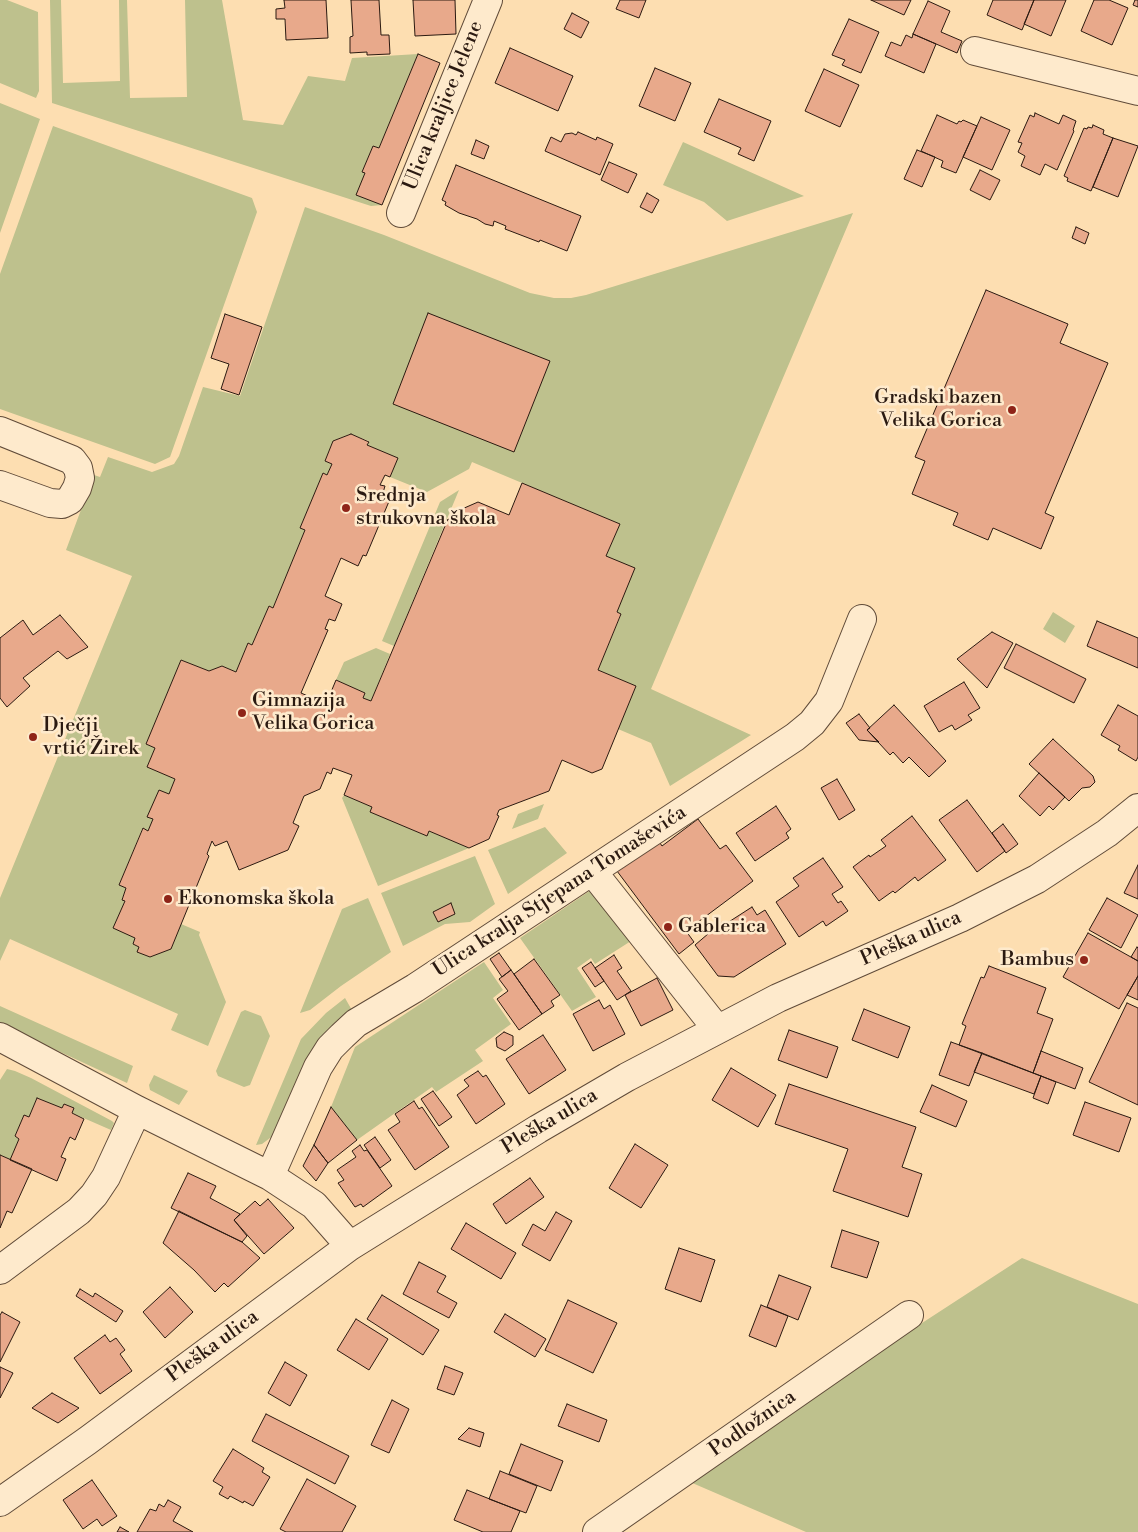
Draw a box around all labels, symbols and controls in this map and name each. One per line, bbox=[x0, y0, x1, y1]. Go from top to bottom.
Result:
street label: Ulica kraljice Jelene bbox=[399, 18, 489, 194]
place label: Gradski bazen Velika Gorica bbox=[874, 386, 1002, 433]
marker: Gradski bazen Velika Gorica bbox=[1006, 404, 1018, 416]
place label: Srednja strukovna škola bbox=[356, 484, 496, 531]
marker: Srednja strukovna škola bbox=[340, 502, 352, 514]
place label: Gimnazija Velika Gorica bbox=[252, 689, 374, 736]
marker: Gimnazija Velika Gorica bbox=[236, 707, 248, 719]
place label: Dječji vrtić Žirek bbox=[43, 714, 139, 761]
marker: Dječji vrtić Žirek bbox=[27, 731, 39, 743]
street label: Ulica kralja Stjepana Tomaševića bbox=[429, 801, 691, 983]
place label: Ekonomska škola bbox=[178, 887, 334, 911]
marker: Ekonomska škola bbox=[162, 893, 174, 905]
street label: Pleška ulica bbox=[857, 906, 965, 972]
place label: Gablerica bbox=[678, 915, 766, 939]
marker: Gablerica bbox=[662, 921, 674, 933]
place label: Bambus bbox=[1001, 948, 1074, 972]
marker: Bambus bbox=[1078, 954, 1090, 966]
street label: Pleška ulica bbox=[498, 1084, 602, 1160]
street label: Pleška ulica bbox=[162, 1306, 264, 1388]
street label: Podložnica bbox=[705, 1385, 801, 1463]

